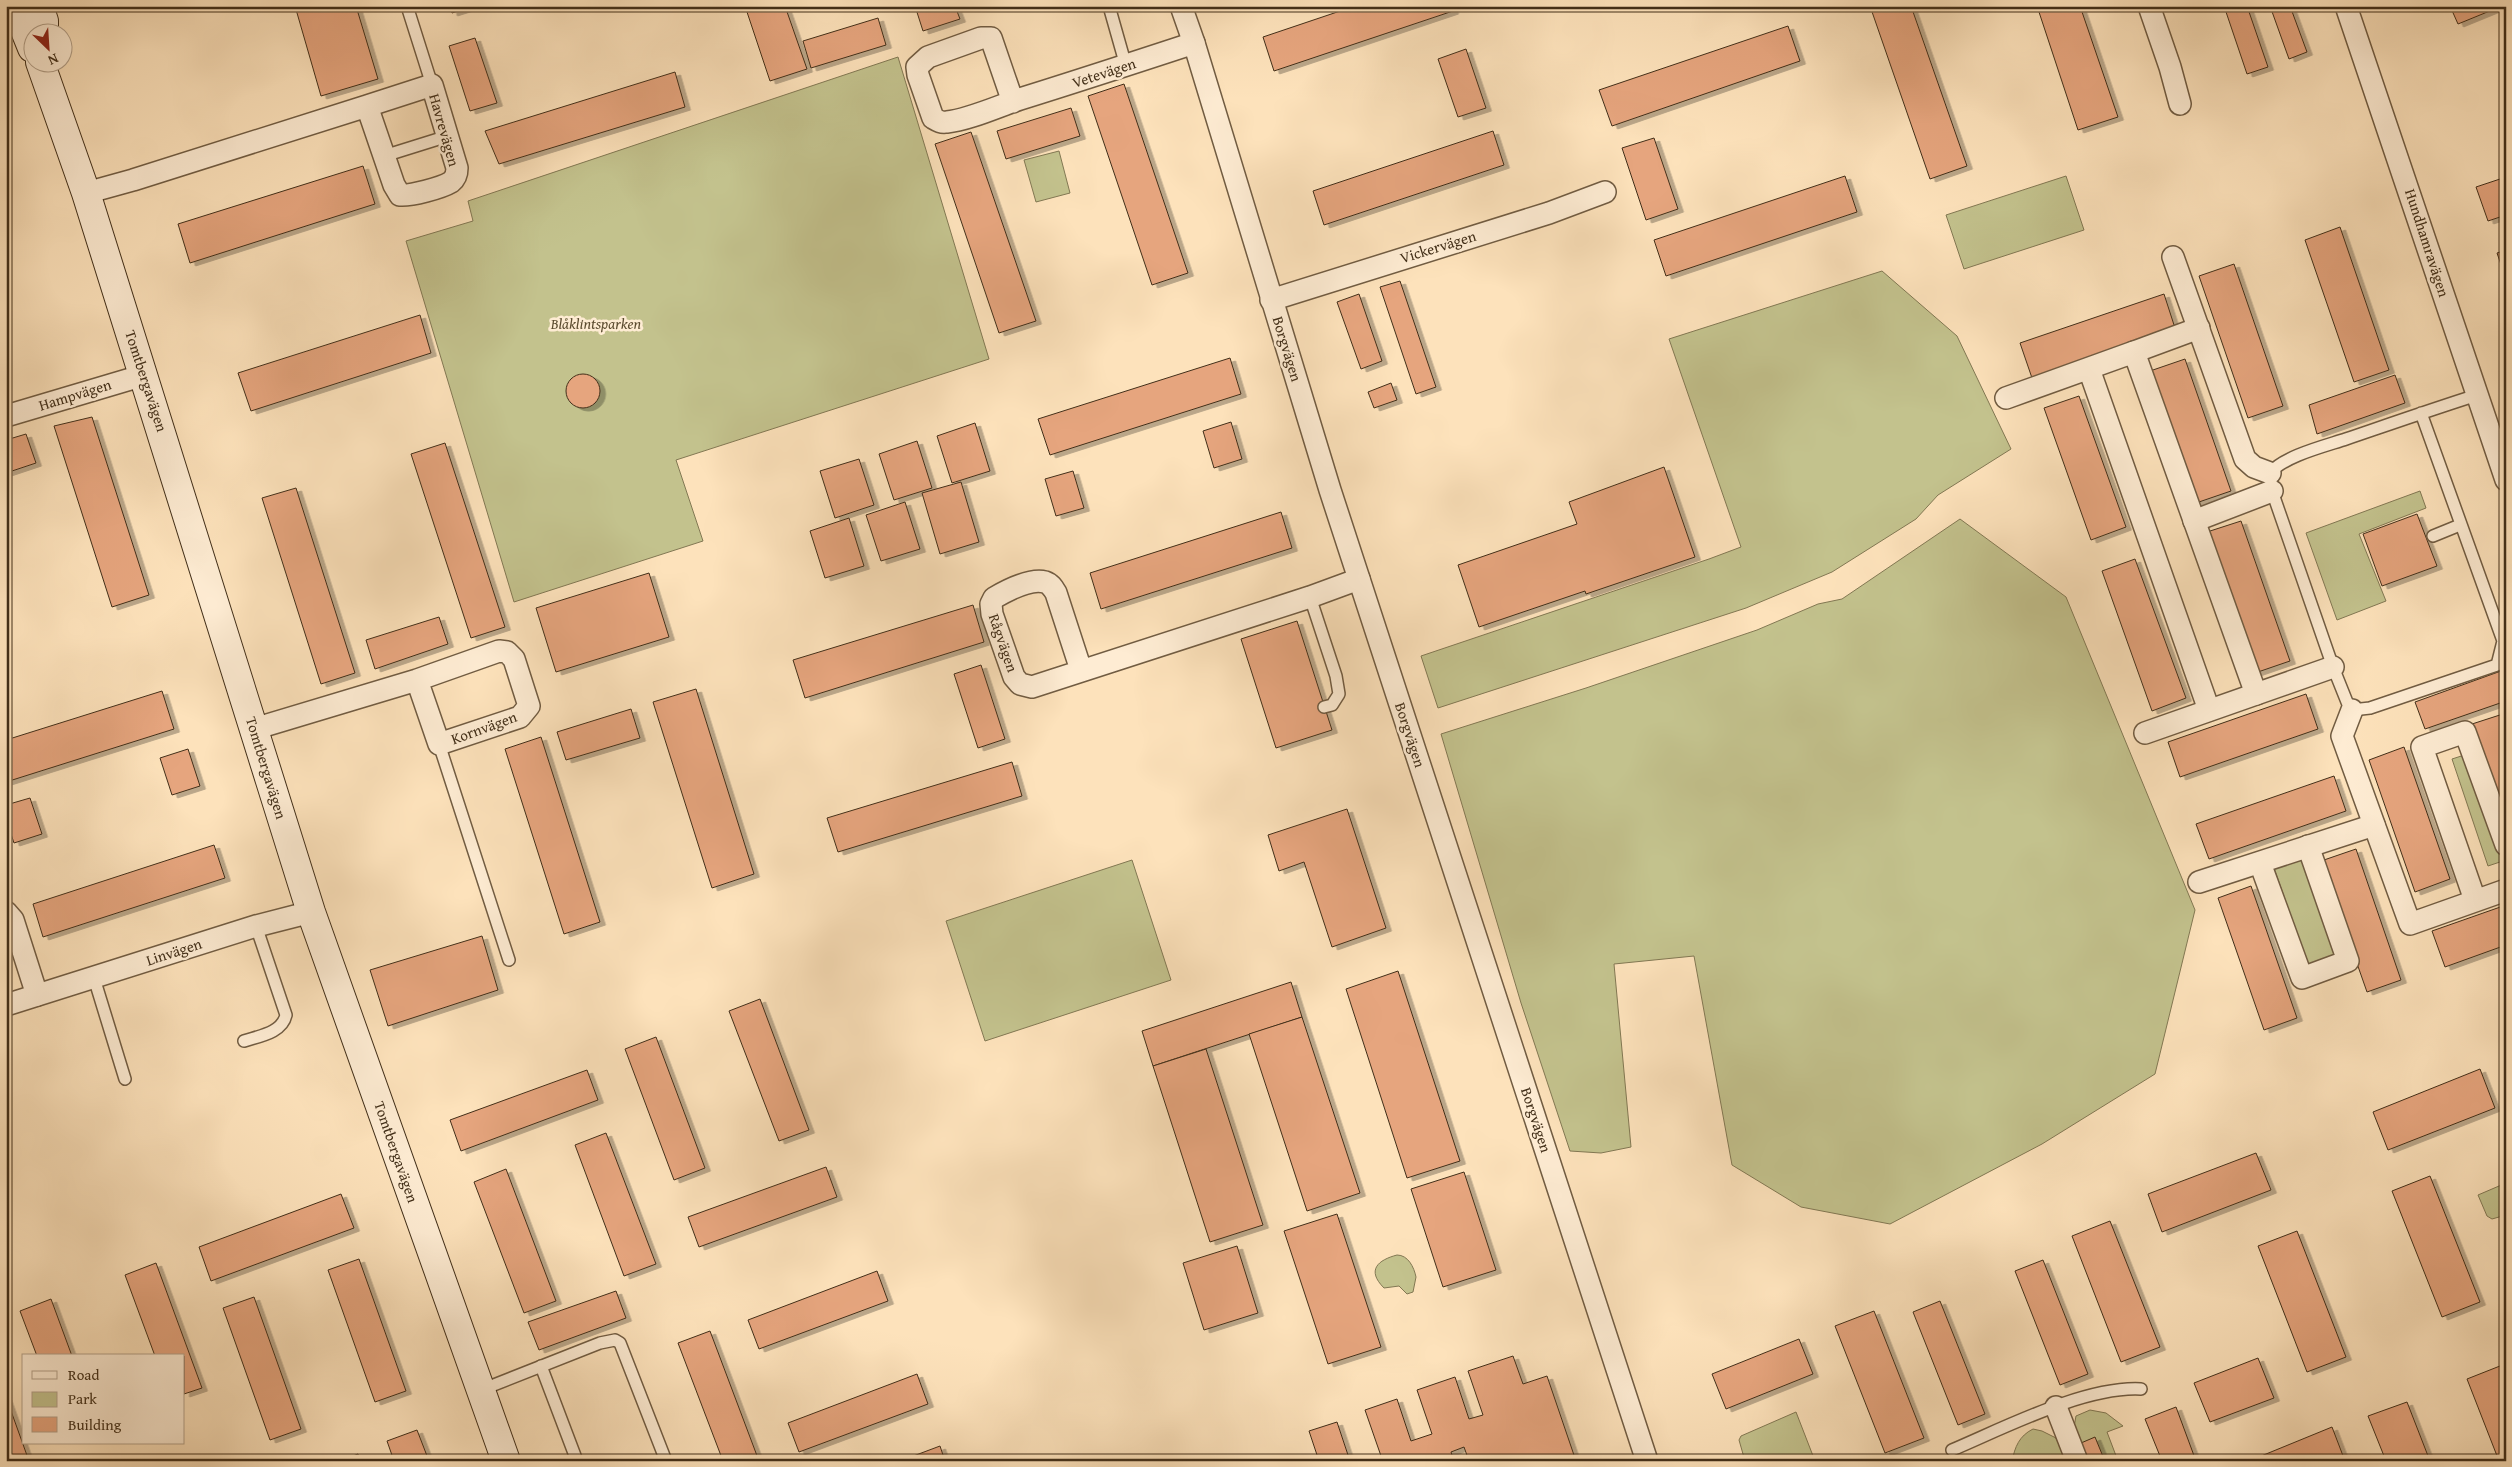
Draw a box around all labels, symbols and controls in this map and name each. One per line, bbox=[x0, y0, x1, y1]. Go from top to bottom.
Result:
north arrow bbox=[22, 22, 72, 72]
text: N bbox=[44, 49, 62, 71]
street label: Vetevägen bbox=[1069, 52, 1139, 93]
street label: Havrevägen bbox=[424, 91, 465, 169]
street label: Hundhamravägen bbox=[2400, 186, 2455, 300]
street label: Vickervägen bbox=[1397, 225, 1479, 268]
park label: Blåklintsparken bbox=[550, 313, 642, 334]
street label: Borgvägen bbox=[1268, 314, 1308, 385]
street label: Tomtbergavägen bbox=[120, 327, 173, 435]
street label: Hampvägen bbox=[36, 373, 114, 416]
street label: Rågvägen bbox=[984, 611, 1023, 675]
street label: Borgvägen bbox=[1390, 700, 1431, 771]
street label: Kornvägen bbox=[448, 706, 520, 749]
street label: Tomtbergavägen bbox=[241, 714, 292, 822]
street label: Linvägen bbox=[143, 932, 205, 970]
street label: Borgvägen bbox=[1516, 1085, 1557, 1156]
street label: Tomtbergavägen bbox=[369, 1098, 424, 1206]
legend bbox=[22, 1354, 185, 1444]
text: Road bbox=[68, 1364, 99, 1385]
text: Park bbox=[68, 1388, 97, 1409]
text: Building bbox=[68, 1414, 122, 1435]

